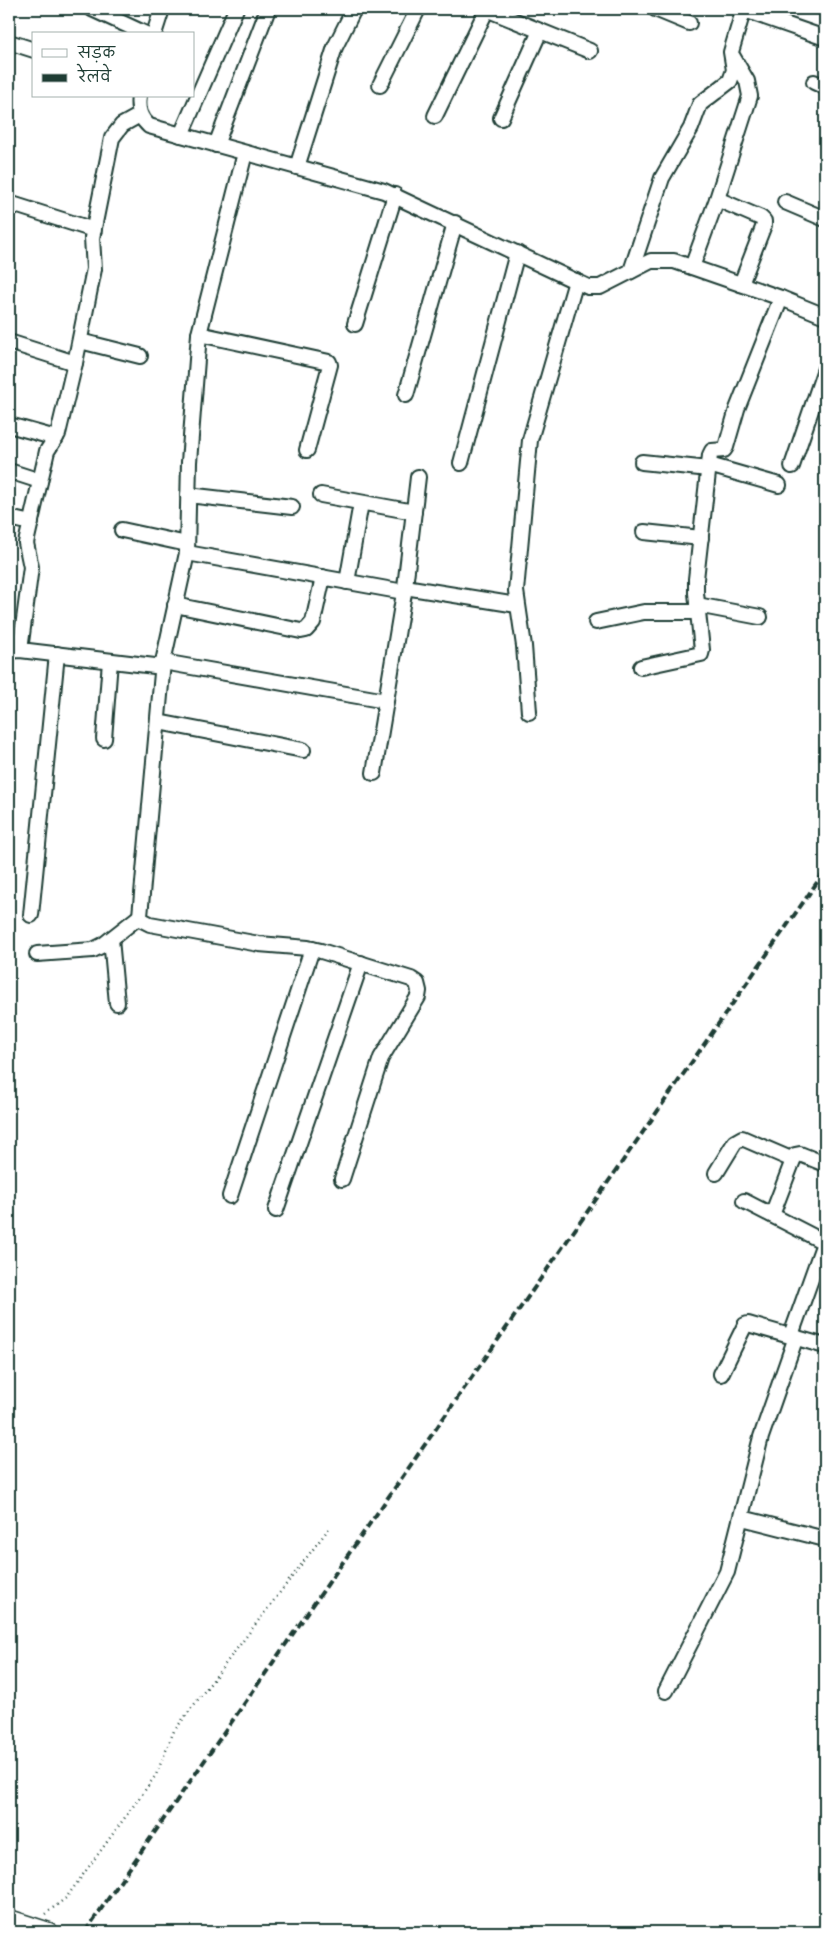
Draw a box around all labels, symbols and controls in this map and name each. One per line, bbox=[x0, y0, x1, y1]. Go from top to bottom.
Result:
legend bbox=[32, 32, 195, 98]
text: सड़क bbox=[77, 44, 116, 64]
text: रेलवे bbox=[76, 63, 112, 88]

